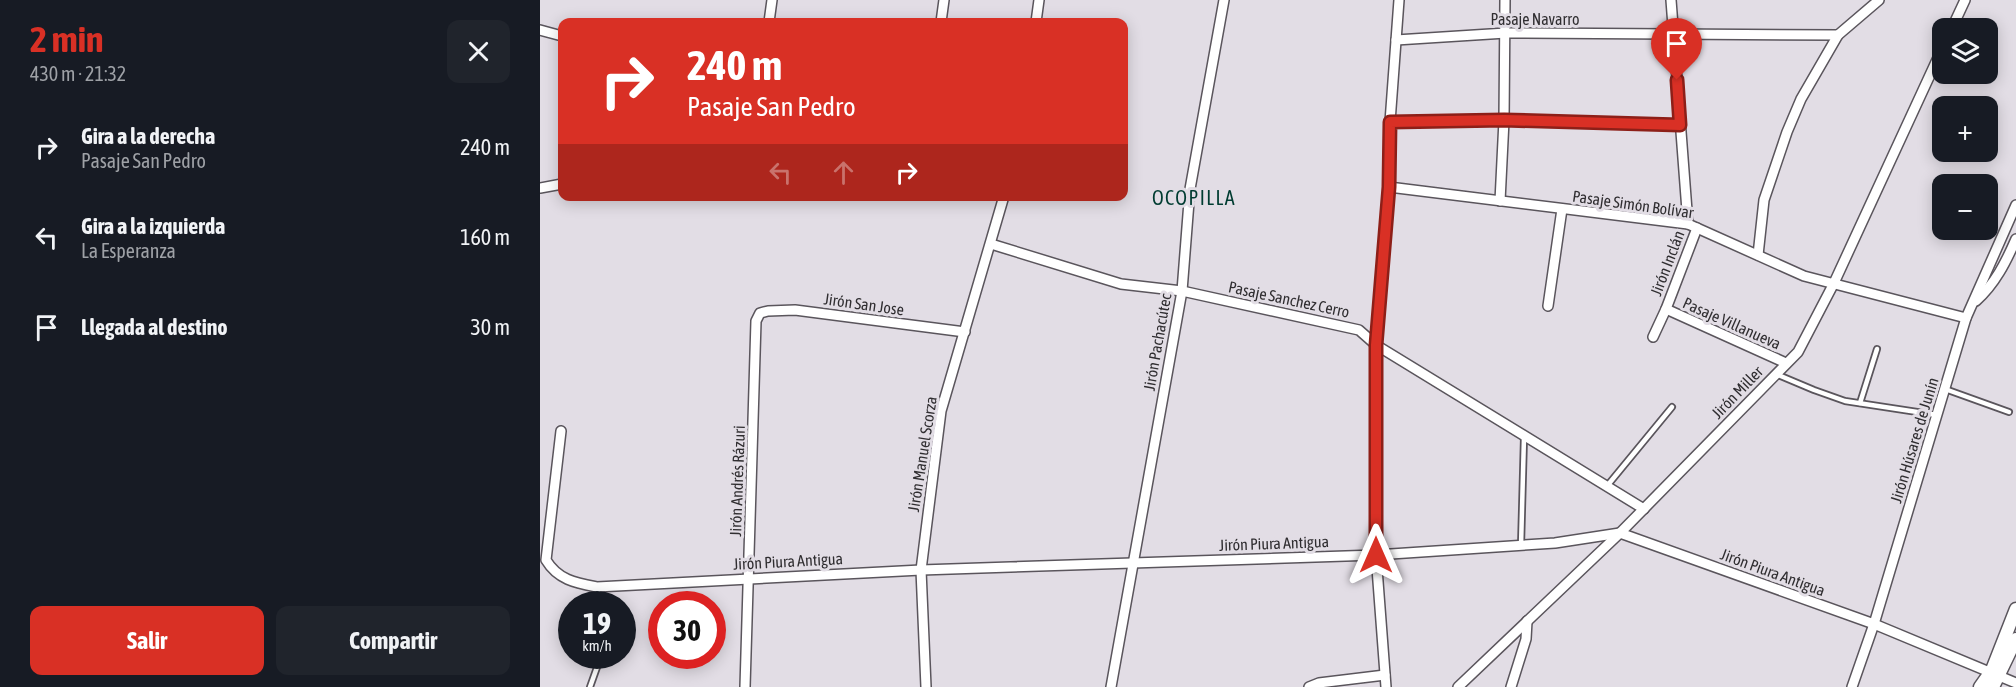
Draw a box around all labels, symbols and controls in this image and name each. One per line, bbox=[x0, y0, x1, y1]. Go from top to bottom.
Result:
street label: Pasaje Navarro bbox=[1491, 10, 1579, 29]
text: 2 min bbox=[30, 18, 104, 60]
pin bbox=[1651, 18, 1702, 80]
map controls bbox=[1932, 18, 1998, 240]
button: layers bbox=[1932, 18, 1998, 84]
button: close bbox=[447, 20, 510, 83]
icon: arrive bbox=[1660, 27, 1693, 60]
text: 240 m bbox=[687, 41, 782, 89]
icon: right bbox=[588, 42, 666, 120]
text: 430 m · 21:32 bbox=[30, 62, 126, 85]
text: Pasaje San Pedro bbox=[687, 91, 856, 122]
button: + bbox=[1932, 96, 1998, 162]
text: Gira a la derecha bbox=[81, 123, 215, 149]
icon: right bbox=[30, 131, 63, 164]
text: 240 m bbox=[460, 134, 510, 160]
text: Pasaje San Pedro bbox=[81, 149, 206, 172]
icon: left bbox=[764, 156, 797, 189]
icon: ahead bbox=[827, 156, 860, 189]
icon: right bbox=[890, 156, 923, 189]
button: − bbox=[1932, 174, 1998, 240]
district label: OCOPILLA bbox=[1152, 186, 1236, 209]
street label: Pasaje Simón Bolívar bbox=[1571, 187, 1695, 222]
text: Gira a la izquierda bbox=[81, 213, 225, 239]
icon: left bbox=[30, 221, 63, 254]
text: 160 m bbox=[460, 224, 510, 250]
street label: Jirón Inclán bbox=[1646, 228, 1688, 298]
text: La Esperanza bbox=[81, 239, 176, 262]
street label: Pasaje Sanchez Cerro bbox=[1227, 277, 1351, 322]
street label: Jirón San Jose bbox=[823, 289, 905, 319]
street label: Jirón Pachacútec bbox=[1140, 292, 1174, 392]
street label: Pasaje Villanueva bbox=[1680, 293, 1784, 354]
icon: arrive bbox=[30, 311, 63, 344]
text: Llegada al destino bbox=[81, 314, 228, 340]
text: 30 m bbox=[470, 314, 510, 340]
street label: Jirón Miller bbox=[1708, 362, 1766, 422]
street label: Jirón Húsares de Junín bbox=[1886, 375, 1942, 505]
street label: Jirón Manuel Scorza bbox=[904, 395, 940, 513]
street label: Jirón Andrés Rázuri bbox=[726, 425, 748, 537]
position arrow bbox=[1344, 523, 1408, 587]
street label: Jirón Piura Antigua bbox=[1219, 532, 1329, 555]
street label: Jirón Piura Antigua bbox=[1718, 545, 1828, 600]
street label: Jirón Piura Antigua bbox=[733, 549, 843, 574]
speed limit sign: 30 bbox=[648, 591, 726, 669]
button: Salir bbox=[30, 606, 264, 675]
button: Compartir bbox=[276, 606, 510, 675]
text: 19 bbox=[583, 606, 611, 640]
text: km/h bbox=[582, 637, 612, 654]

